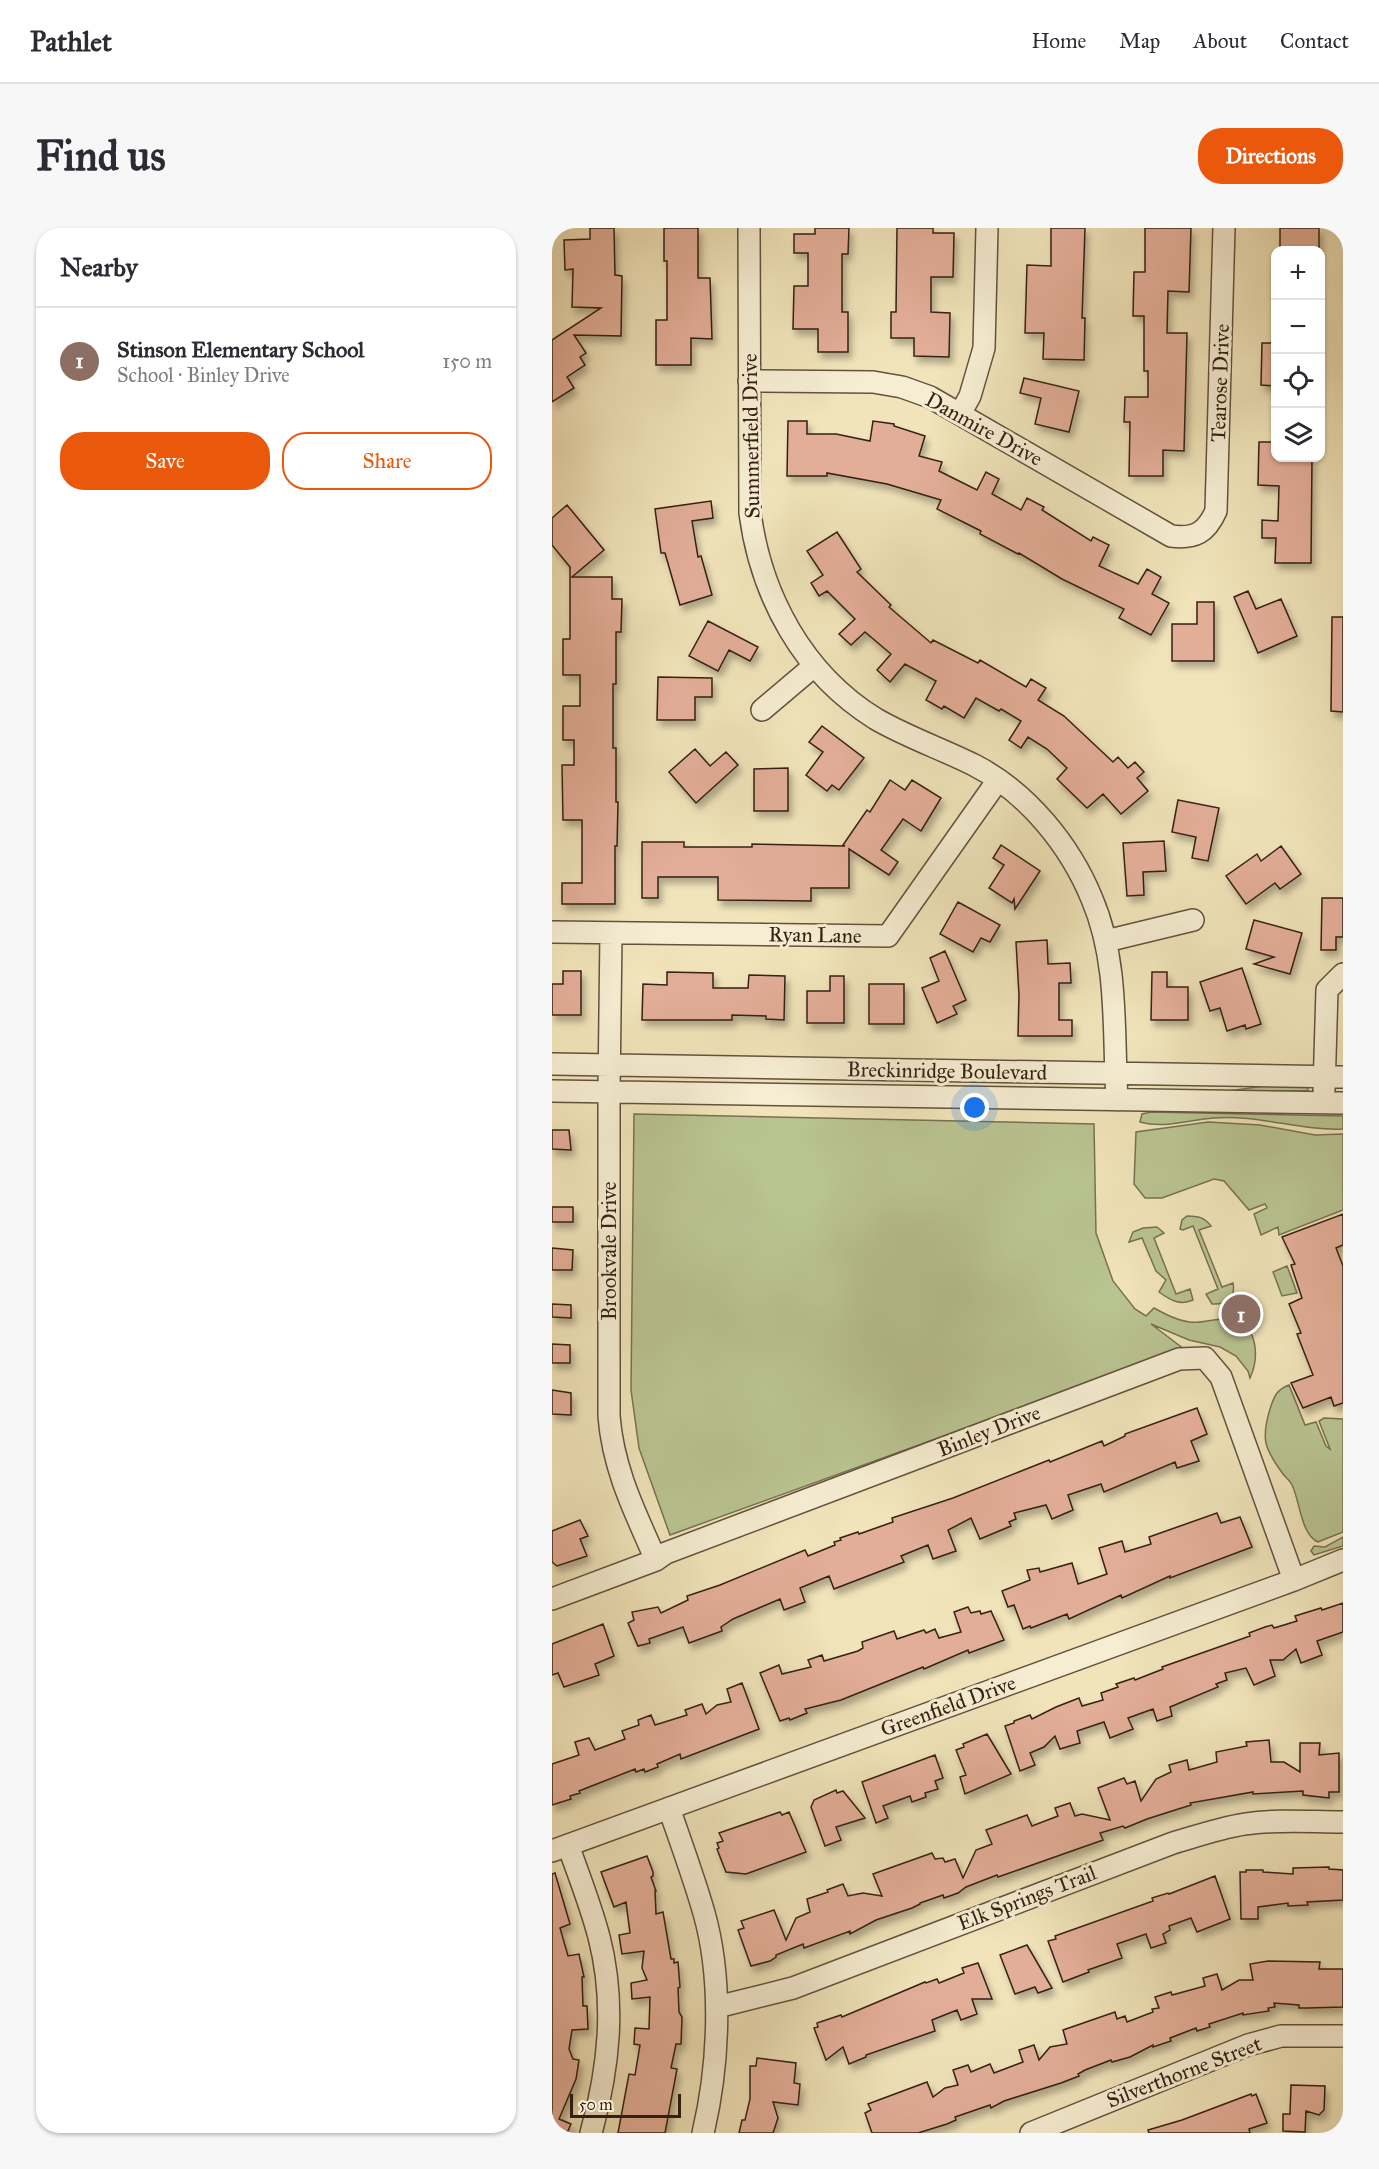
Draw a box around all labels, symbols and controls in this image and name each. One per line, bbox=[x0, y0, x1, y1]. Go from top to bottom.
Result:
text: Pathlet bbox=[30, 24, 112, 59]
text: Home bbox=[1031, 28, 1086, 54]
text: Map bbox=[1119, 28, 1160, 54]
text: About bbox=[1193, 28, 1247, 54]
text: Contact bbox=[1280, 28, 1349, 54]
button: Directions bbox=[1198, 128, 1343, 184]
text: Find us bbox=[36, 130, 166, 182]
map controls bbox=[1271, 246, 1325, 462]
button: + bbox=[1271, 246, 1325, 300]
text: Nearby bbox=[60, 251, 138, 283]
button: − bbox=[1271, 300, 1325, 354]
street label: Tearose Drive bbox=[1205, 323, 1235, 443]
text: Stinson Elementary School bbox=[117, 336, 364, 363]
text: 1 bbox=[76, 349, 83, 373]
text: 150 m bbox=[442, 349, 492, 373]
street label: Summerfield Drive bbox=[737, 353, 765, 519]
button: locate bbox=[1271, 354, 1325, 408]
text: School · Binley Drive bbox=[117, 363, 290, 387]
street label: Danmire Drive bbox=[921, 386, 1047, 472]
button: layers bbox=[1271, 408, 1325, 462]
button: Save bbox=[60, 432, 270, 490]
button: Share bbox=[282, 432, 492, 490]
street label: Ryan Lane bbox=[768, 921, 862, 949]
street label: Breckinridge Boulevard bbox=[847, 1056, 1048, 1086]
your location bbox=[960, 1093, 989, 1122]
street label: Brookvale Drive bbox=[596, 1181, 622, 1321]
pin: 1 bbox=[1222, 1292, 1260, 1336]
street label: Binley Drive bbox=[934, 1399, 1044, 1463]
street label: Greenfield Drive bbox=[877, 1669, 1019, 1743]
street label: Elk Springs Trail bbox=[954, 1859, 1100, 1936]
street label: Silverthorne Street bbox=[1103, 2030, 1266, 2114]
scale bar bbox=[570, 2091, 681, 2118]
text: 50 m bbox=[579, 2095, 613, 2114]

